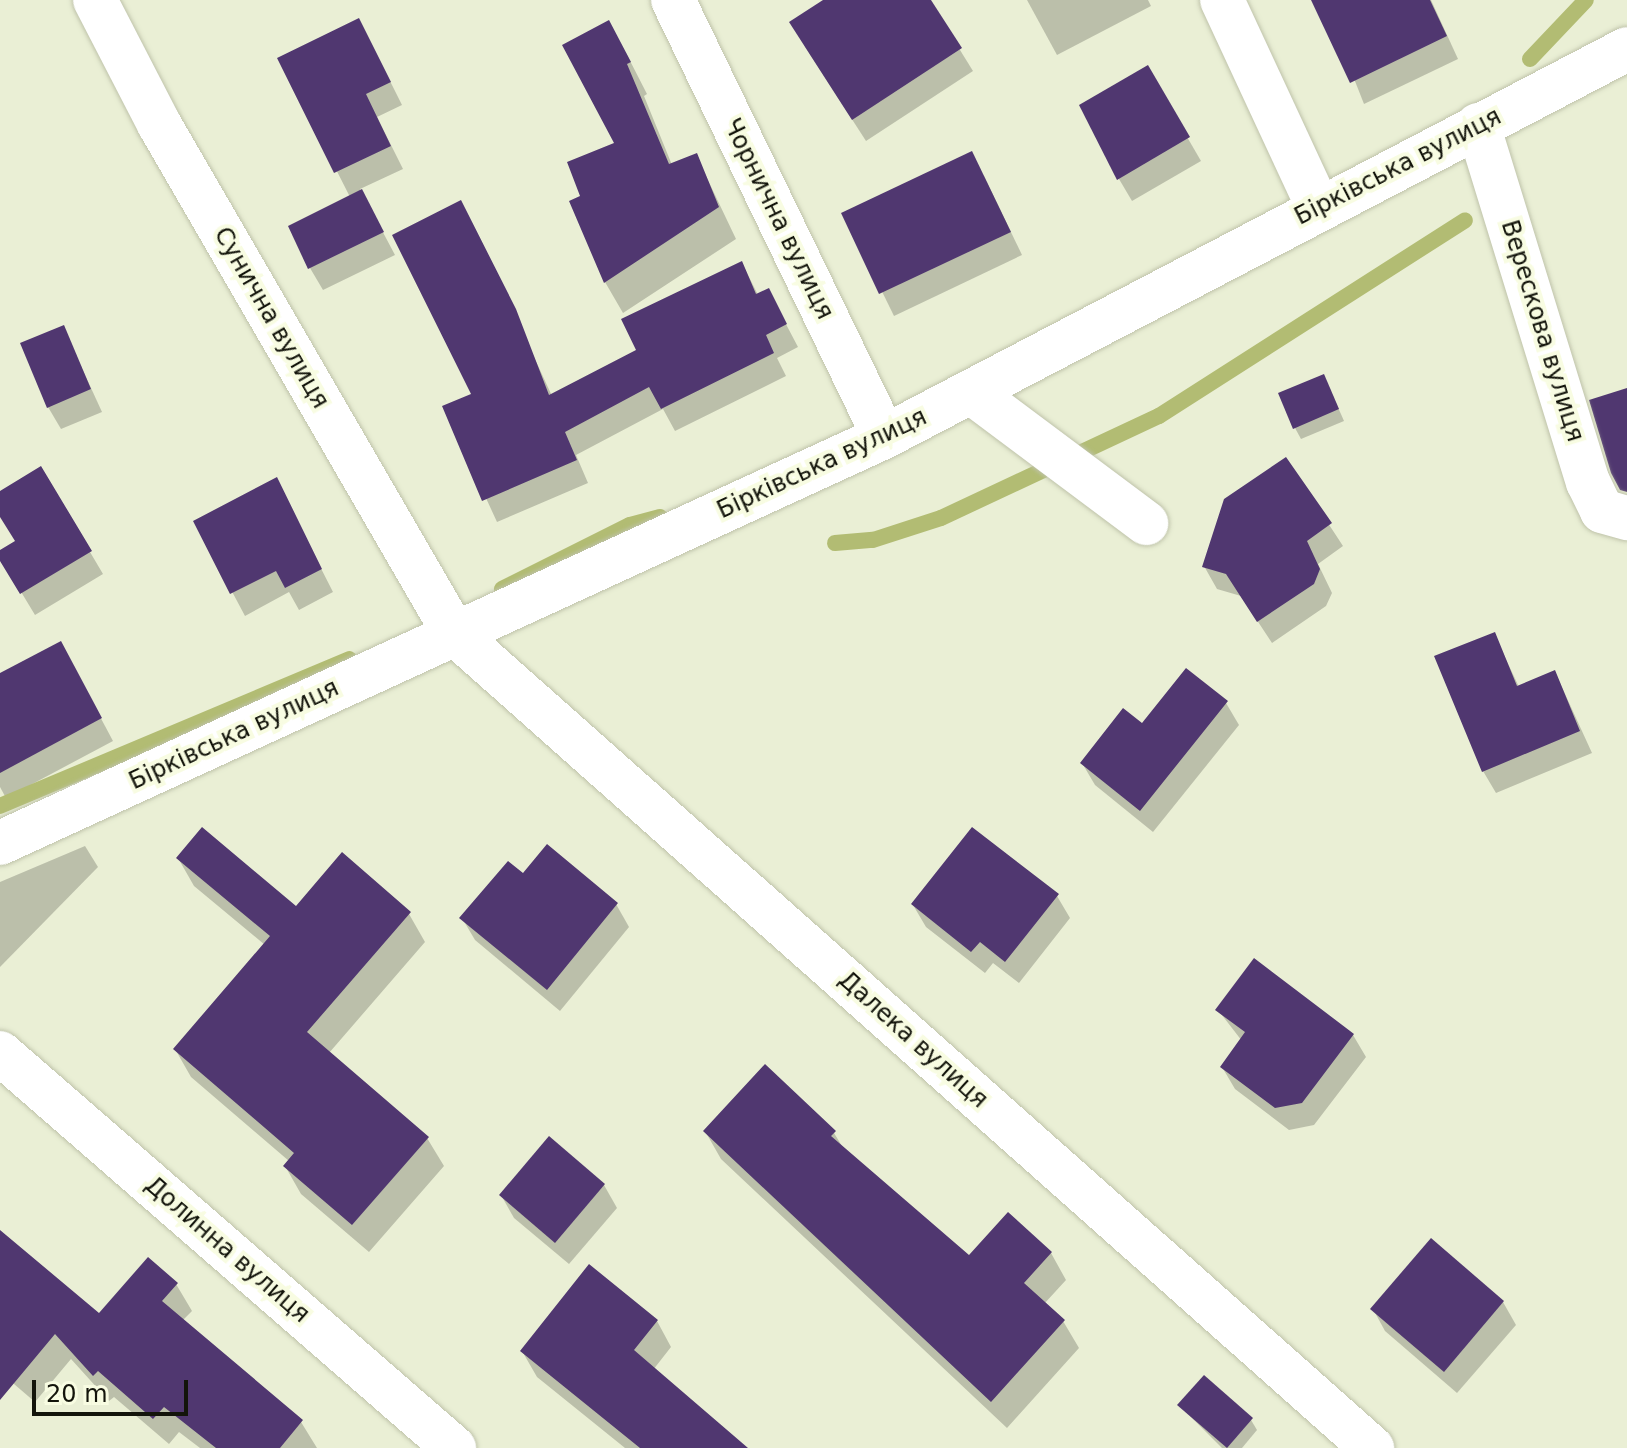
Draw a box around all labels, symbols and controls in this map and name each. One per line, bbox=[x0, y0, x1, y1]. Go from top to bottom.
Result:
street label: Бірківська вулиця bbox=[1290, 102, 1506, 232]
street label: Чорнична вулиця bbox=[717, 114, 839, 324]
street label: Верескова вулиця bbox=[1495, 217, 1589, 445]
street label: Сунична вулиця bbox=[207, 222, 335, 414]
street label: Бірківська вулиця bbox=[713, 403, 931, 525]
street label: Бірківська вулиця bbox=[125, 674, 343, 796]
street label: Далека вулиця bbox=[833, 966, 993, 1114]
street label: Долинна вулиця bbox=[139, 1171, 315, 1329]
scale bar bbox=[36, 1364, 192, 1414]
text: 20 m bbox=[46, 1380, 108, 1408]

